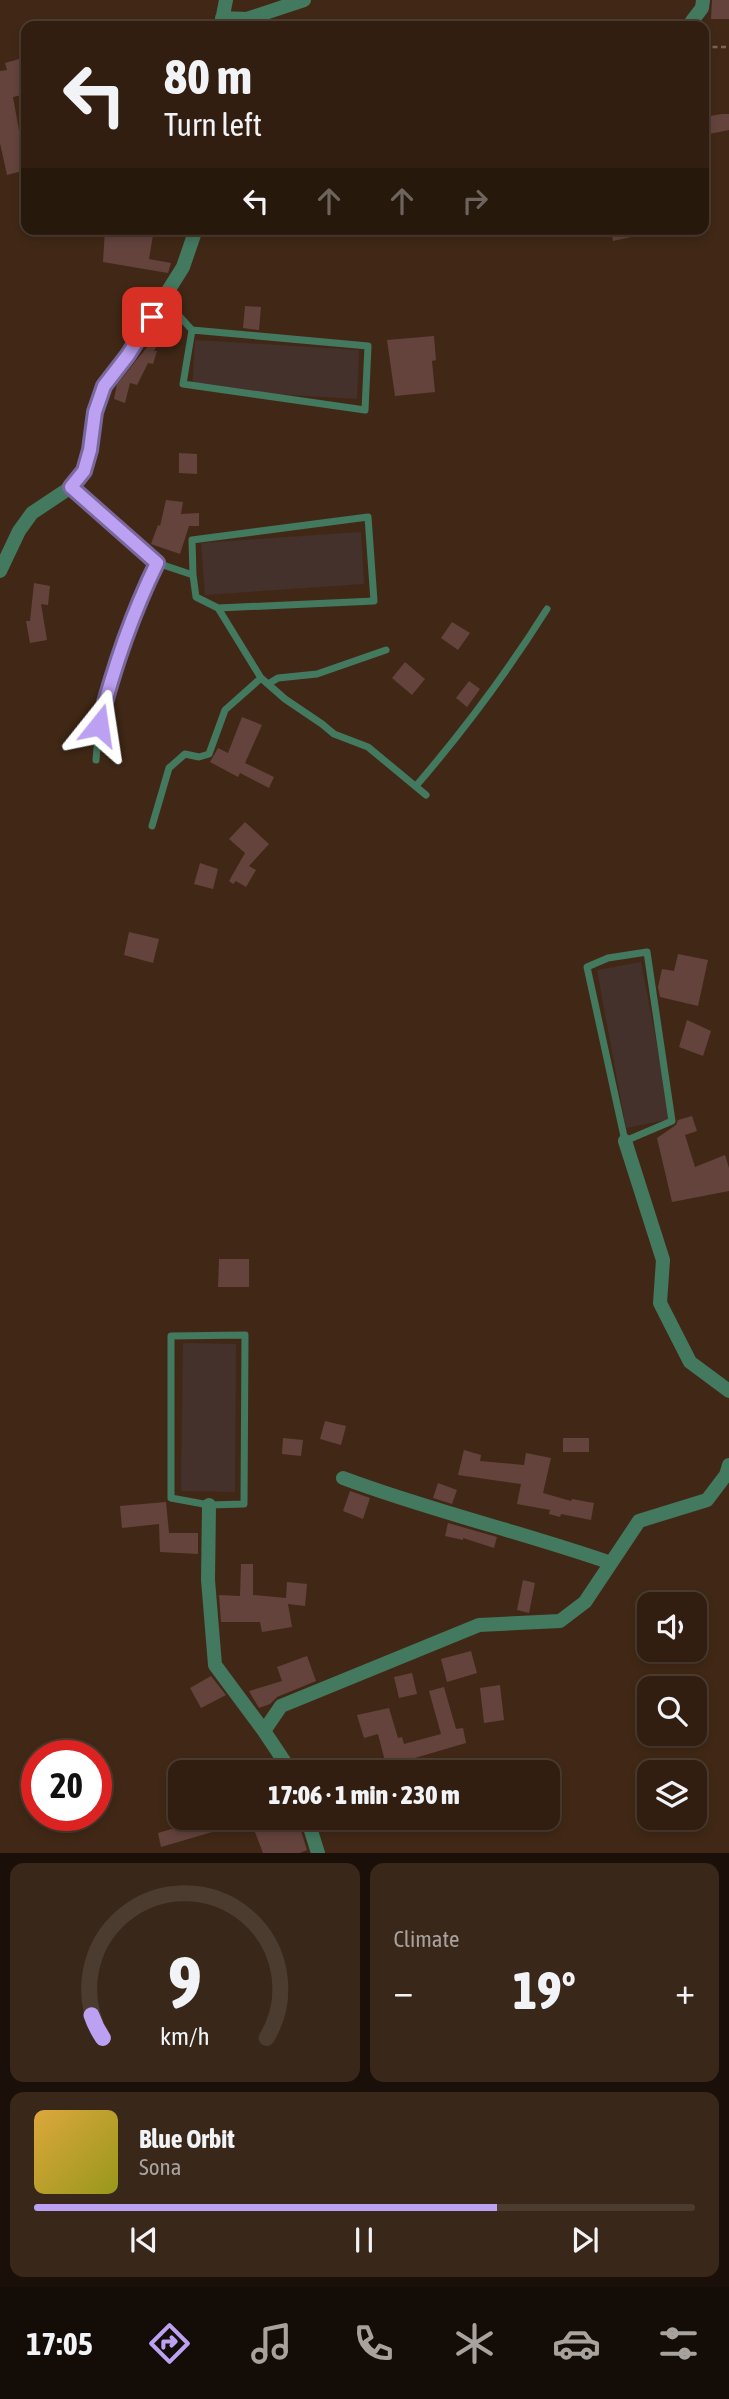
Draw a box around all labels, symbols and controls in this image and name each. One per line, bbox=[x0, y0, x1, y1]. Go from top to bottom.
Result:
text: 80 m bbox=[164, 48, 252, 104]
icon: left bbox=[49, 49, 140, 140]
text: Turn left bbox=[164, 106, 262, 143]
icon: left bbox=[237, 182, 275, 220]
icon: ahead bbox=[310, 182, 348, 220]
icon: ahead bbox=[383, 182, 421, 220]
icon: right bbox=[456, 182, 494, 220]
pin bbox=[122, 287, 182, 347]
icon: arrive bbox=[133, 298, 171, 336]
position arrow bbox=[62, 688, 136, 762]
map controls bbox=[637, 1592, 707, 1830]
button: sound bbox=[637, 1592, 707, 1662]
button: search bbox=[637, 1676, 707, 1746]
speed limit sign: 20 bbox=[21, 1740, 112, 1831]
button: layers bbox=[637, 1760, 707, 1830]
text: 17:06 · 1 min · 230 m bbox=[268, 1780, 460, 1810]
text: Climate bbox=[394, 1926, 459, 1952]
text: 9 bbox=[168, 1941, 202, 2024]
text: 19° bbox=[513, 1960, 576, 2020]
text: − bbox=[394, 1969, 413, 2012]
text: + bbox=[675, 1969, 695, 2012]
text: km/h bbox=[160, 2022, 210, 2050]
text: Blue Orbit bbox=[139, 2124, 235, 2154]
text: Sona bbox=[139, 2154, 181, 2180]
icon: previous bbox=[125, 2221, 163, 2259]
icon: pause bbox=[345, 2221, 383, 2259]
icon: next bbox=[566, 2221, 604, 2259]
icon: directions bbox=[145, 2319, 194, 2368]
icon: music bbox=[247, 2319, 296, 2368]
icon: phone bbox=[349, 2319, 398, 2368]
icon: climate bbox=[450, 2319, 499, 2368]
icon: car bbox=[552, 2319, 601, 2368]
icon: filters bbox=[654, 2319, 703, 2368]
text: 17:05 bbox=[26, 2325, 93, 2362]

